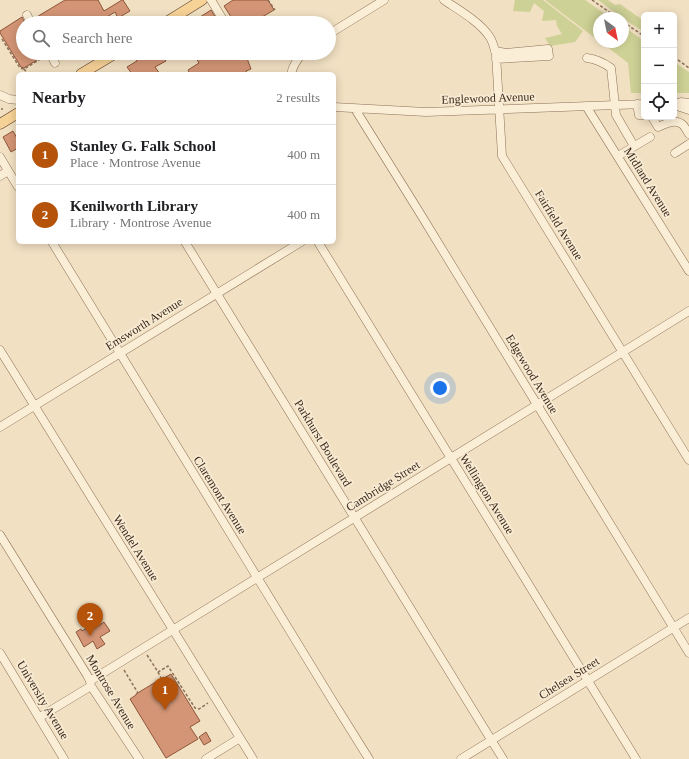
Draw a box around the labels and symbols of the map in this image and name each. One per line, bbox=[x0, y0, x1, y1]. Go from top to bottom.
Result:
north arrow bbox=[593, 12, 629, 48]
street label: Englewood Avenue bbox=[441, 89, 535, 107]
street label: Midland Avenue bbox=[621, 145, 675, 219]
street label: Fairfield Avenue bbox=[532, 187, 586, 263]
street label: Emsworth Avenue bbox=[103, 295, 185, 353]
street label: Edgewood Avenue bbox=[503, 332, 561, 416]
your location bbox=[430, 378, 450, 398]
street label: Parkhurst Boulevard bbox=[292, 397, 354, 489]
street label: Wellington Avenue bbox=[457, 451, 517, 537]
street label: Claremont Avenue bbox=[190, 453, 250, 537]
street label: Cambridge Street bbox=[344, 457, 423, 514]
street label: Wendel Avenue bbox=[110, 512, 162, 584]
pin: 2 bbox=[77, 603, 103, 636]
street label: Montrose Avenue bbox=[83, 652, 139, 732]
street label: Chelsea Street bbox=[536, 653, 603, 702]
street label: University Avenue bbox=[14, 658, 72, 742]
pin: 1 bbox=[152, 677, 178, 710]

